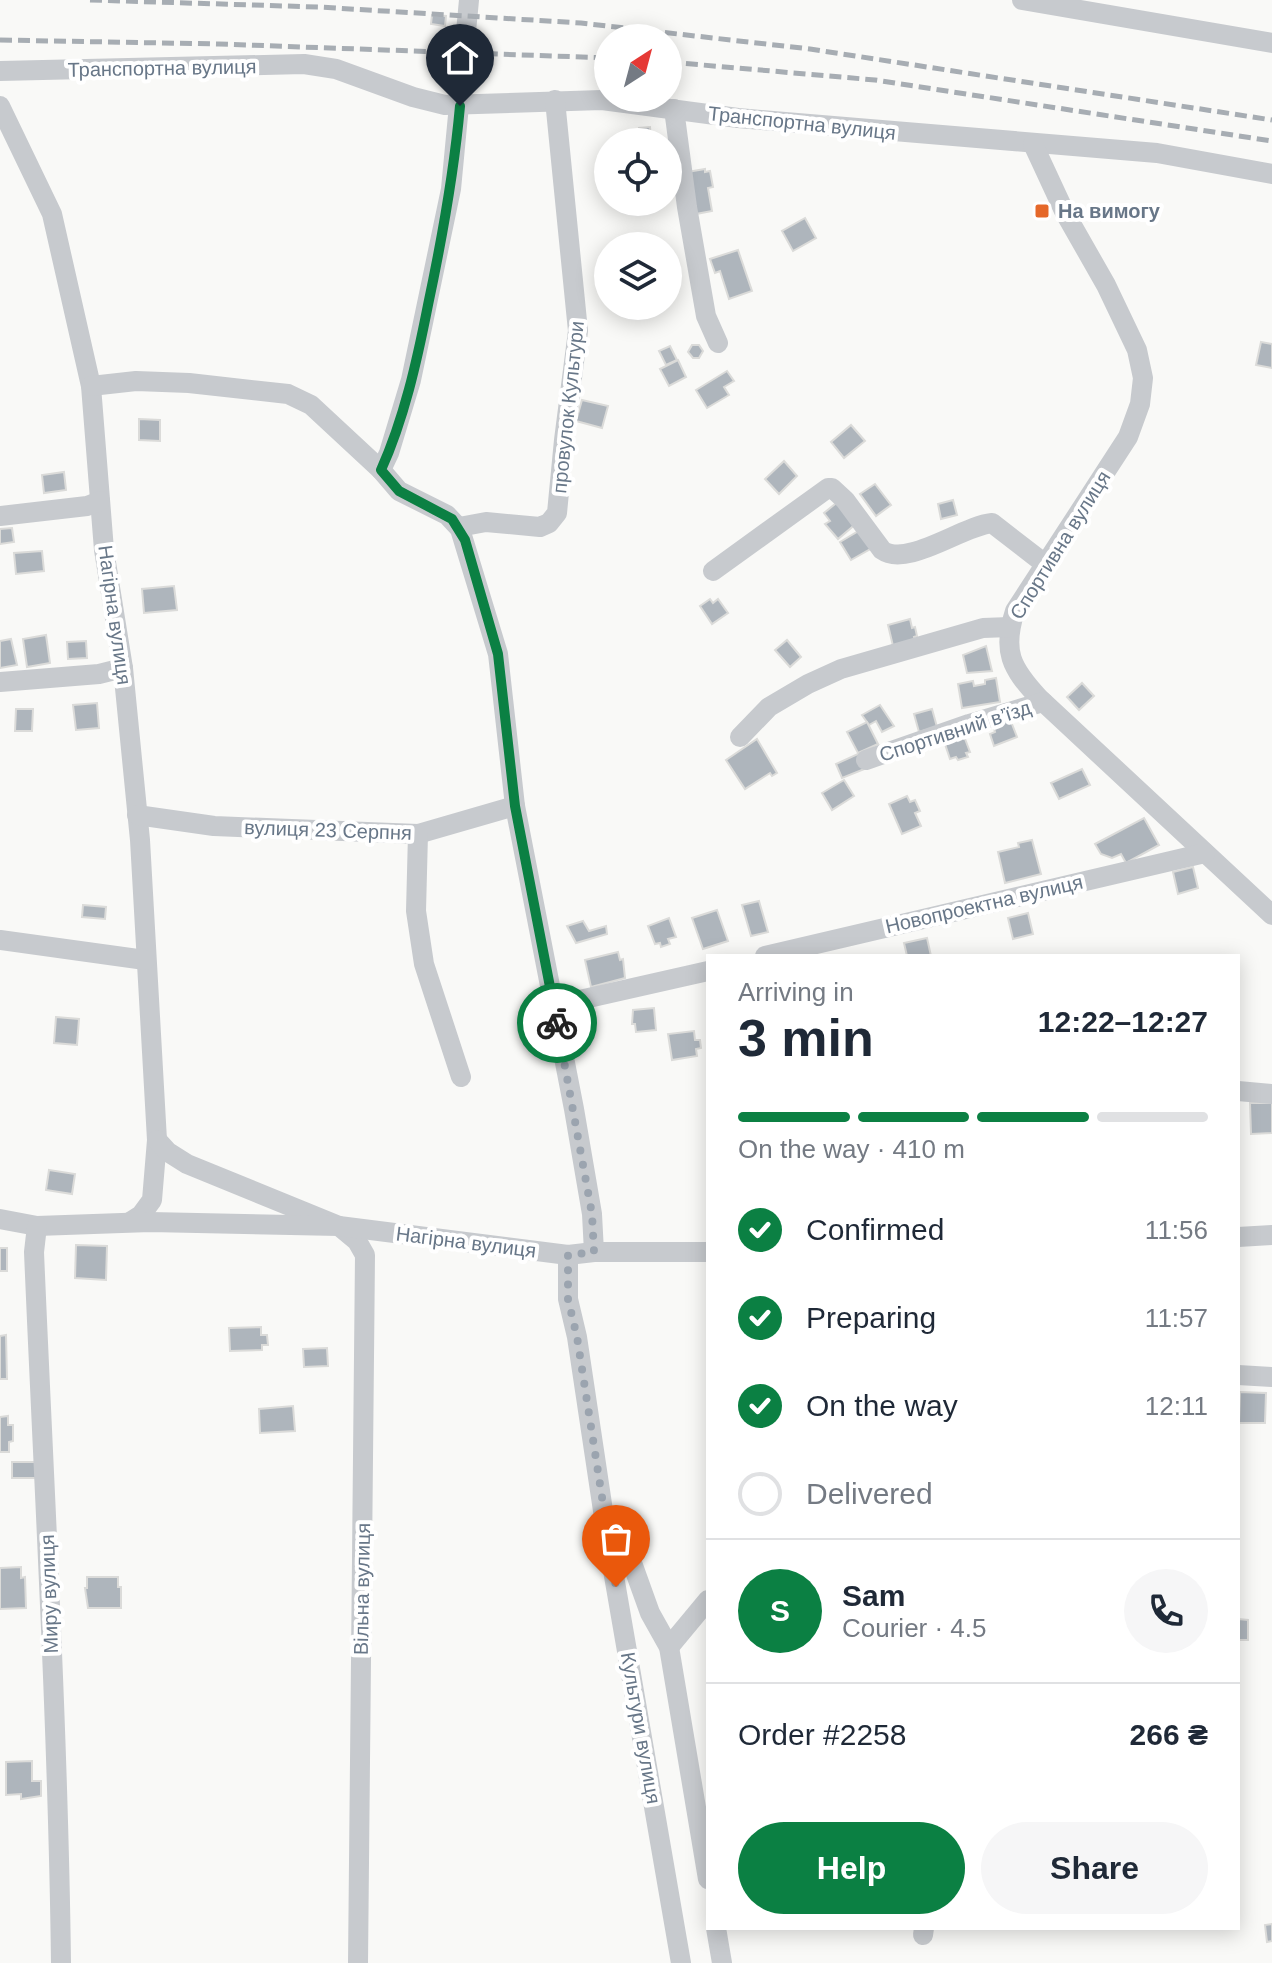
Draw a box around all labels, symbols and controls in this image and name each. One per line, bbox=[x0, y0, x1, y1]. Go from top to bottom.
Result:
pin bbox=[426, 24, 494, 106]
north arrow bbox=[594, 24, 682, 112]
map controls bbox=[594, 24, 682, 320]
icon: home bbox=[438, 36, 482, 80]
street label: Транспортна вулиця bbox=[67, 55, 257, 81]
street label: Транспортна вулиця bbox=[707, 102, 897, 144]
button: locate bbox=[594, 128, 682, 216]
place label: На вимогу bbox=[1058, 200, 1161, 222]
marker: На вимогу bbox=[1033, 202, 1051, 220]
button: layers bbox=[594, 232, 682, 320]
street label: провулок Культури bbox=[548, 320, 588, 494]
street label: Спортивна вулиця bbox=[1005, 467, 1115, 623]
street label: Нагірна вулиця bbox=[94, 544, 136, 686]
street label: Спортивний в’їзд bbox=[876, 696, 1034, 766]
street label: вулиця 23 Серпня bbox=[244, 816, 412, 844]
street label: Новопроектна вулиця bbox=[883, 871, 1085, 937]
text: Arriving in bbox=[738, 977, 854, 1007]
courier bbox=[517, 983, 597, 1063]
icon: bike bbox=[535, 1001, 579, 1045]
text: 12:22–12:27 bbox=[1038, 1005, 1208, 1038]
text: 3 min bbox=[738, 1009, 874, 1067]
text: On the way · 410 m bbox=[738, 1134, 965, 1164]
icon: check bbox=[738, 1208, 782, 1252]
text: Confirmed bbox=[806, 1213, 944, 1246]
text: 11:56 bbox=[1145, 1215, 1208, 1245]
street label: Нагірна вулиця bbox=[395, 1222, 537, 1262]
icon: check bbox=[738, 1296, 782, 1340]
text: Preparing bbox=[806, 1301, 936, 1334]
text: 11:57 bbox=[1145, 1303, 1208, 1333]
icon: check bbox=[738, 1384, 782, 1428]
text: On the way bbox=[806, 1389, 958, 1422]
text: 12:11 bbox=[1145, 1391, 1208, 1421]
text: Delivered bbox=[806, 1477, 933, 1510]
pin bbox=[582, 1505, 650, 1587]
icon: bag bbox=[594, 1517, 638, 1561]
street label: Вільна вулиця bbox=[350, 1523, 374, 1655]
street label: Миру вулиця bbox=[36, 1534, 62, 1654]
button: phone bbox=[1124, 1569, 1208, 1653]
text: Sam bbox=[842, 1579, 905, 1612]
text: S bbox=[770, 1594, 790, 1627]
text: Courier · 4.5 bbox=[842, 1613, 987, 1643]
street label: Культури вулиця bbox=[617, 1650, 665, 1806]
text: Order #2258 bbox=[738, 1718, 906, 1751]
text: 266 ₴ bbox=[1130, 1718, 1208, 1751]
button: Help bbox=[738, 1822, 965, 1914]
button: Share bbox=[981, 1822, 1208, 1914]

